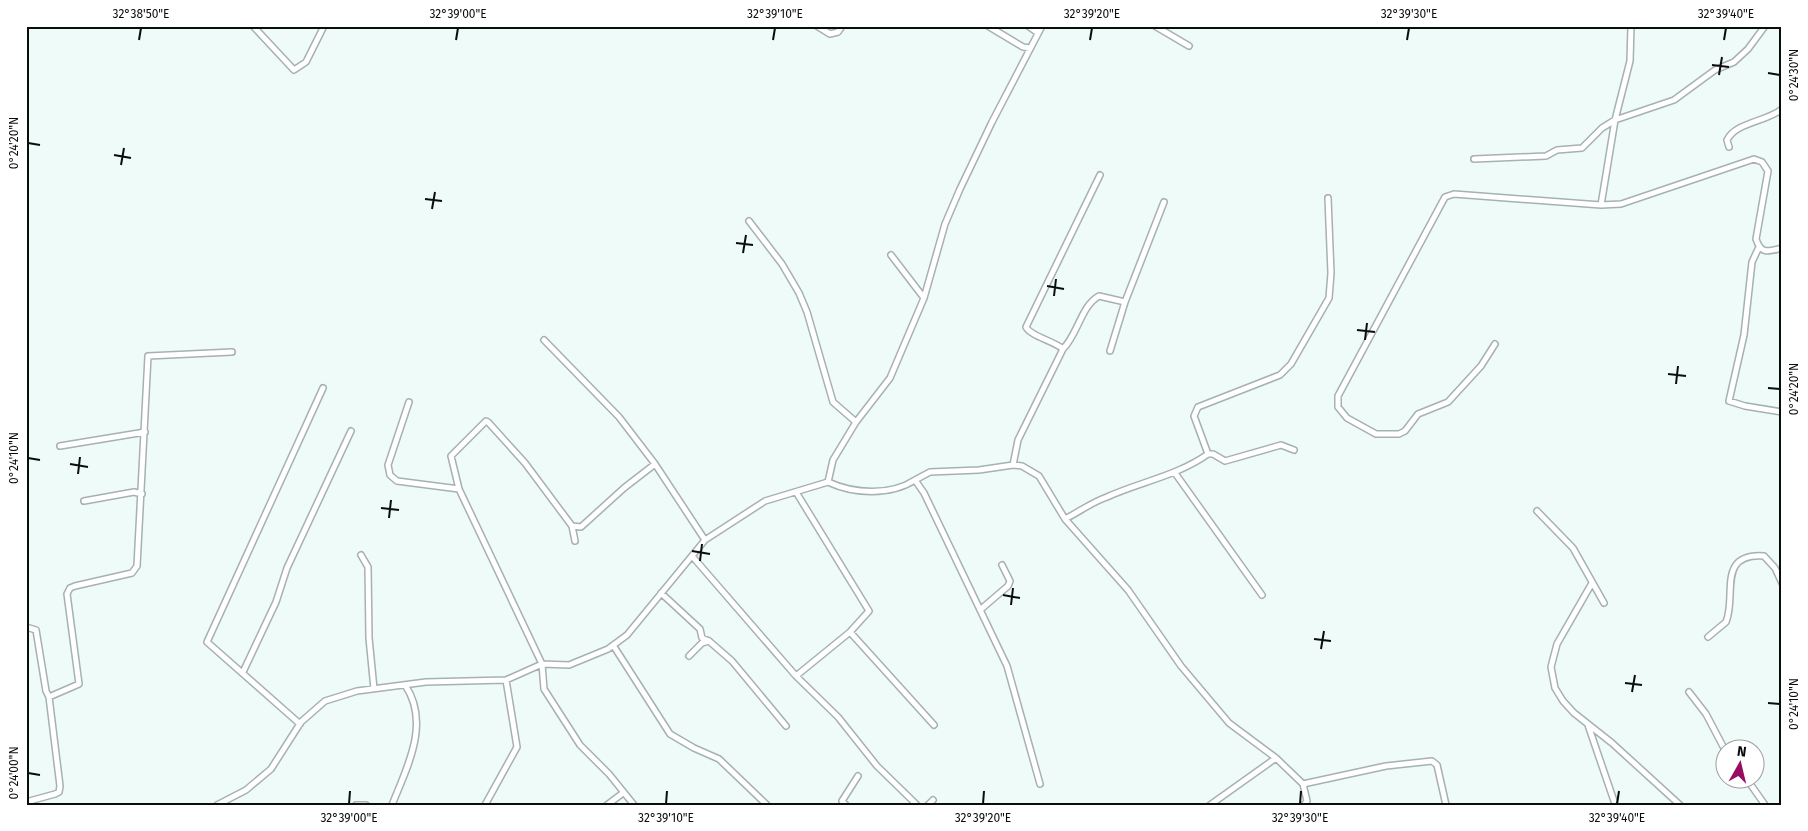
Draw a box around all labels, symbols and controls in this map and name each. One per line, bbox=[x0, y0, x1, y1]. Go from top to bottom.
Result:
text: 32°38'50"E bbox=[113, 7, 169, 21]
text: 32°39'00"E bbox=[429, 7, 487, 21]
text: 32°39'10"E bbox=[747, 7, 803, 21]
text: 32°39'20"E bbox=[1064, 7, 1120, 21]
text: 32°39'30"E bbox=[1381, 7, 1437, 21]
text: 32°39'40"E bbox=[1698, 7, 1754, 21]
text: 0°24'30"N bbox=[1787, 49, 1801, 101]
text: 0°24'20"N bbox=[7, 117, 21, 169]
text: 0°24'20"N bbox=[1787, 363, 1801, 415]
text: 0°24'10"N bbox=[7, 432, 21, 484]
text: 0°24'10"N bbox=[1787, 678, 1801, 730]
north arrow bbox=[1716, 738, 1766, 788]
text: N bbox=[1736, 743, 1748, 761]
text: 0°24'00"N bbox=[7, 746, 21, 800]
text: 32°39'00"E bbox=[320, 811, 378, 825]
text: 32°39'10"E bbox=[638, 811, 694, 825]
text: 32°39'20"E bbox=[955, 811, 1011, 825]
text: 32°39'30"E bbox=[1272, 811, 1328, 825]
text: 32°39'40"E bbox=[1589, 811, 1645, 825]

